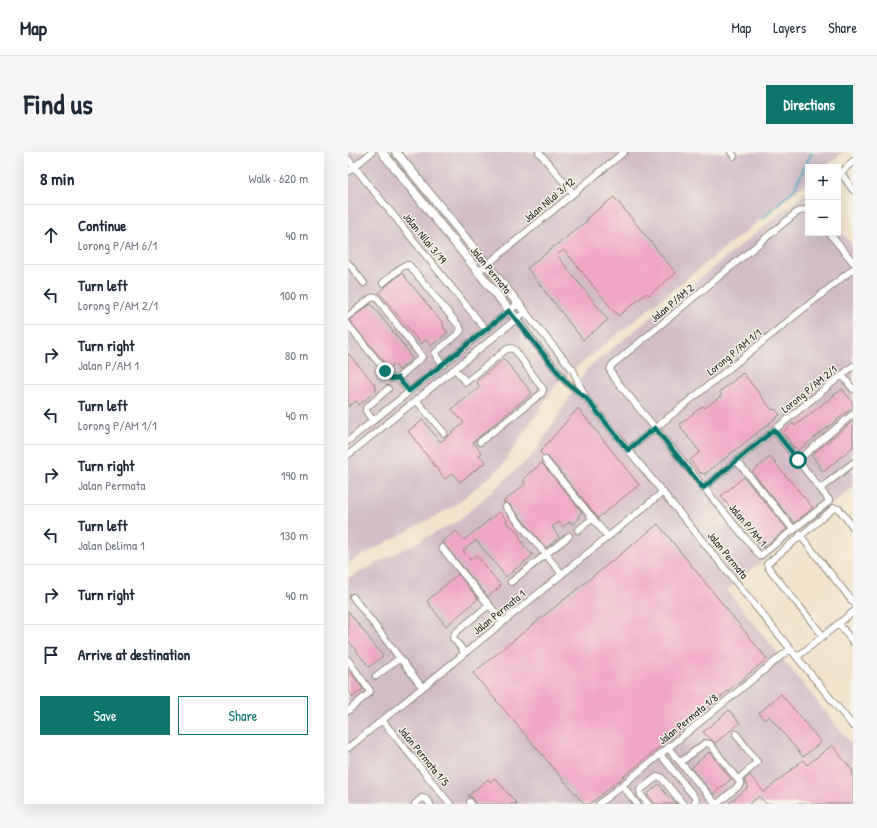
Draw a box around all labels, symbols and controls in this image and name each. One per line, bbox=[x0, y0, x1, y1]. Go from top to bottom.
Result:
text: Map bbox=[20, 15, 47, 41]
text: Map bbox=[731, 18, 751, 37]
text: Layers bbox=[773, 18, 806, 37]
text: Share bbox=[828, 18, 857, 37]
text: Find us bbox=[24, 85, 93, 123]
button: Directions bbox=[766, 85, 853, 124]
map controls bbox=[805, 164, 841, 236]
button: + bbox=[805, 164, 841, 200]
text: 8 min bbox=[40, 167, 74, 190]
text: Walk · 620 m bbox=[249, 169, 308, 187]
street label: Jalan Nilai 3/12 bbox=[521, 175, 577, 225]
button: − bbox=[805, 200, 841, 236]
street label: Jalan Nilai 3/19 bbox=[400, 210, 450, 266]
text: Continue bbox=[78, 215, 126, 236]
icon: ahead bbox=[40, 224, 62, 246]
text: 40 m bbox=[285, 226, 308, 244]
text: Lorong P/AM 6/1 bbox=[78, 236, 157, 254]
street label: Jalan Permata bbox=[468, 243, 515, 297]
text: Turn left bbox=[78, 275, 128, 296]
street label: Jalan P/AM 2 bbox=[647, 281, 697, 325]
icon: left bbox=[40, 284, 62, 306]
text: 100 m bbox=[280, 286, 308, 304]
text: Lorong P/AM 2/1 bbox=[78, 296, 158, 314]
street label: Lorong P/AM 1/1 bbox=[704, 326, 764, 378]
text: Turn right bbox=[78, 335, 134, 356]
icon: right bbox=[40, 344, 62, 366]
text: 80 m bbox=[285, 346, 308, 364]
text: Jalan P/AM 1 bbox=[78, 356, 139, 374]
route end bbox=[376, 362, 394, 380]
street label: Lorong P/AM 2/1 bbox=[778, 362, 840, 416]
text: Turn left bbox=[78, 395, 128, 416]
icon: left bbox=[40, 404, 62, 426]
text: 40 m bbox=[285, 406, 308, 424]
text: Lorong P/AM 1/1 bbox=[78, 416, 157, 434]
route start bbox=[789, 451, 807, 469]
text: Turn right bbox=[78, 455, 134, 476]
icon: right bbox=[40, 464, 62, 486]
text: 190 m bbox=[281, 466, 308, 484]
text: Jalan Permata bbox=[78, 476, 145, 494]
street label: Jalan P/AM 1 bbox=[726, 501, 770, 549]
text: Turn left bbox=[78, 515, 128, 536]
icon: left bbox=[40, 524, 62, 546]
text: 130 m bbox=[280, 526, 308, 544]
street label: Jalan Permata bbox=[705, 528, 752, 582]
text: Jalan Delima 1 bbox=[78, 536, 145, 554]
icon: right bbox=[40, 584, 62, 606]
text: Turn right bbox=[78, 584, 134, 605]
text: 40 m bbox=[285, 586, 308, 604]
street label: Jalan Permata 1 bbox=[470, 587, 528, 637]
icon: arrive bbox=[40, 644, 62, 666]
text: Arrive at destination bbox=[78, 644, 190, 665]
street label: Jalan Permata 1/8 bbox=[655, 690, 721, 747]
button: Save bbox=[40, 696, 170, 735]
button: Share bbox=[178, 696, 308, 735]
street label: Jalan Permata 1/5 bbox=[396, 723, 453, 789]

